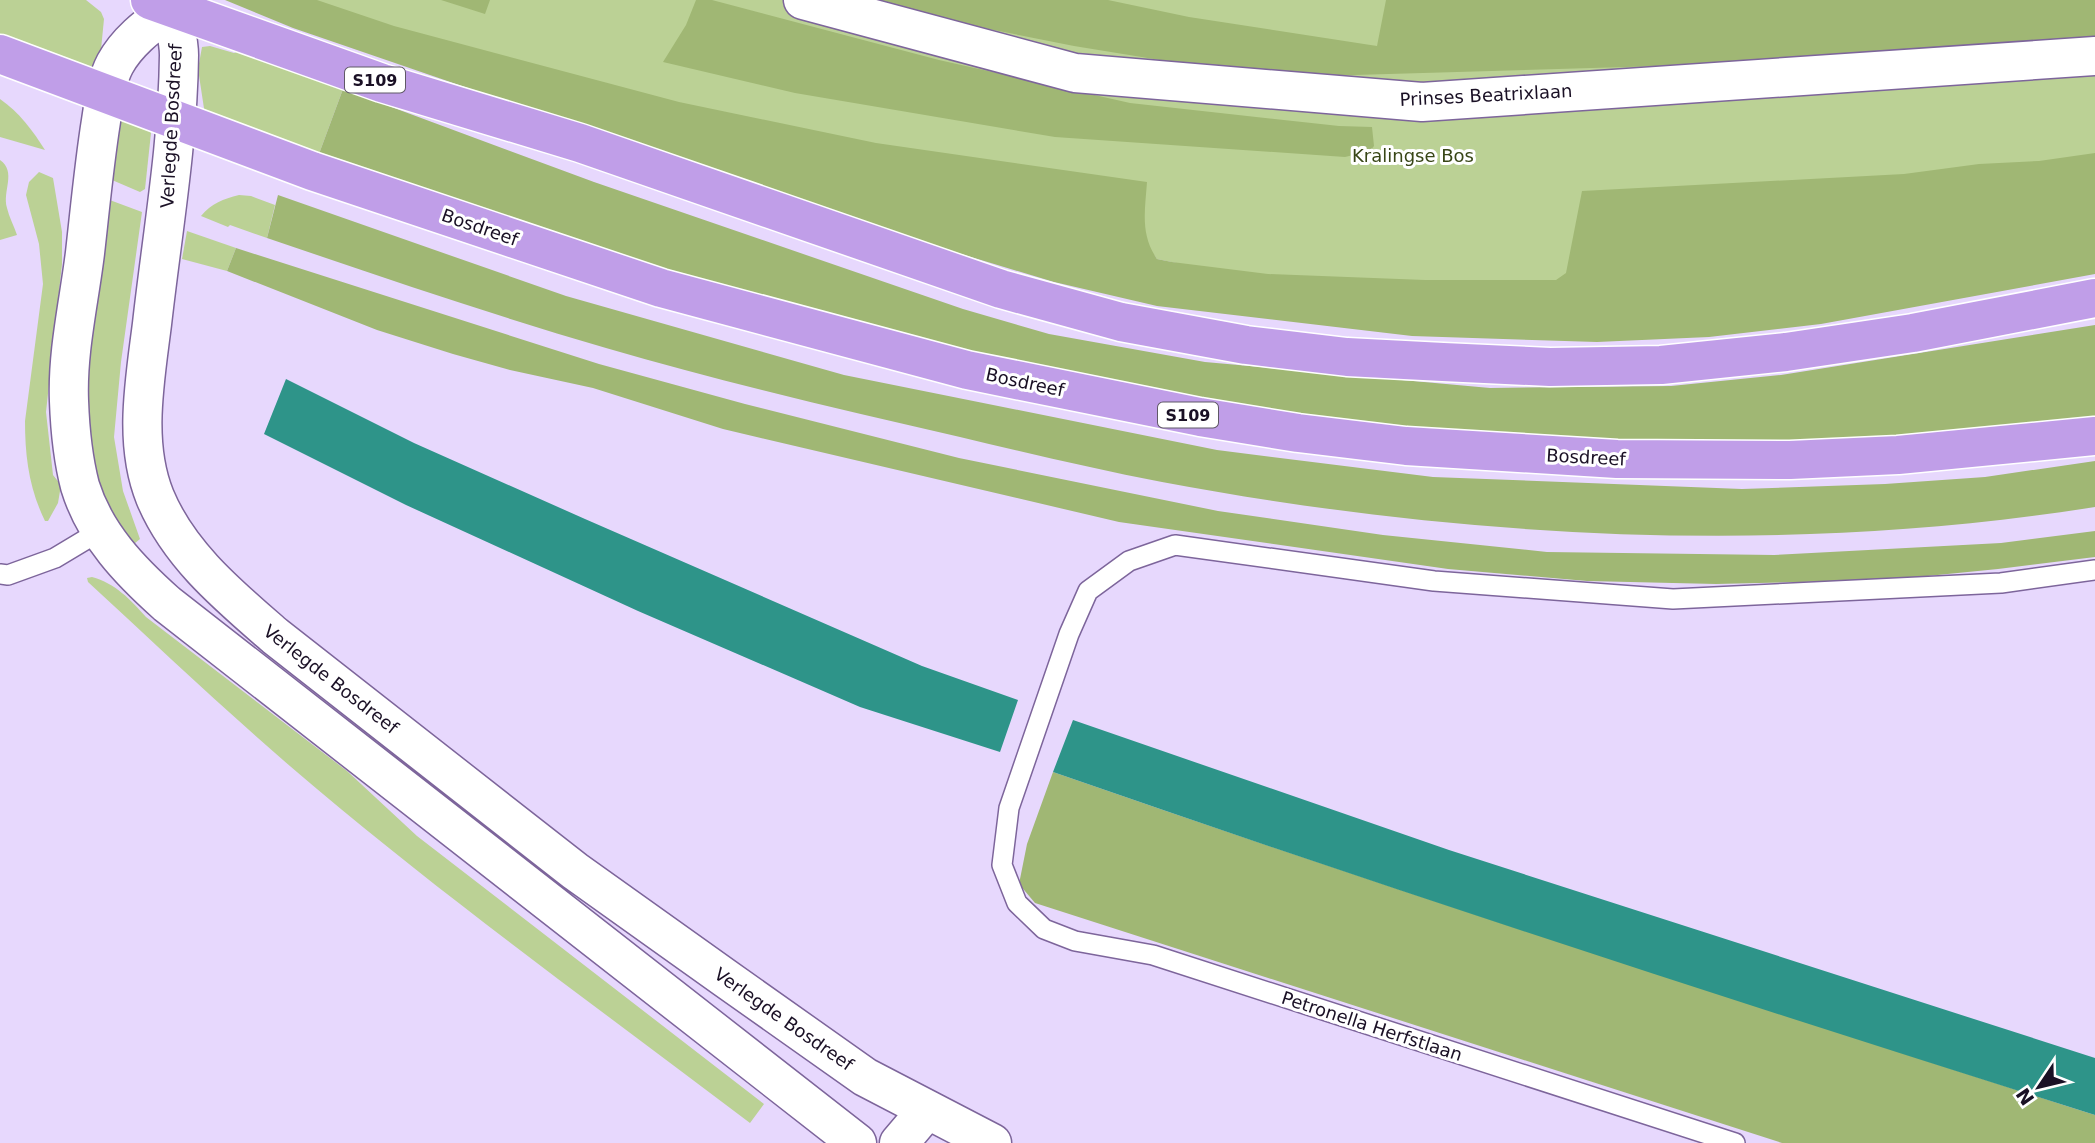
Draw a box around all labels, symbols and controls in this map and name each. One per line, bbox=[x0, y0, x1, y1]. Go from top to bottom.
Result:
street label: Verlegde Bosdreef bbox=[156, 43, 186, 209]
road number: S109 bbox=[345, 68, 405, 92]
street label: Prinses Beatrixlaan bbox=[1399, 80, 1573, 110]
park label: Kralingse Bos bbox=[1352, 145, 1474, 166]
street label: Bosdreef bbox=[439, 204, 522, 250]
street label: Bosdreef bbox=[984, 363, 1067, 401]
road number: S109 bbox=[1158, 402, 1218, 428]
street label: Bosdreef bbox=[1546, 444, 1627, 470]
street label: Verlegde Bosdreef bbox=[260, 620, 403, 738]
street label: Verlegde Bosdreef bbox=[710, 963, 858, 1075]
street label: Petronella Herfstlaan bbox=[1279, 987, 1465, 1065]
north arrow bbox=[2004, 1052, 2074, 1122]
text: N bbox=[2012, 1084, 2039, 1110]

